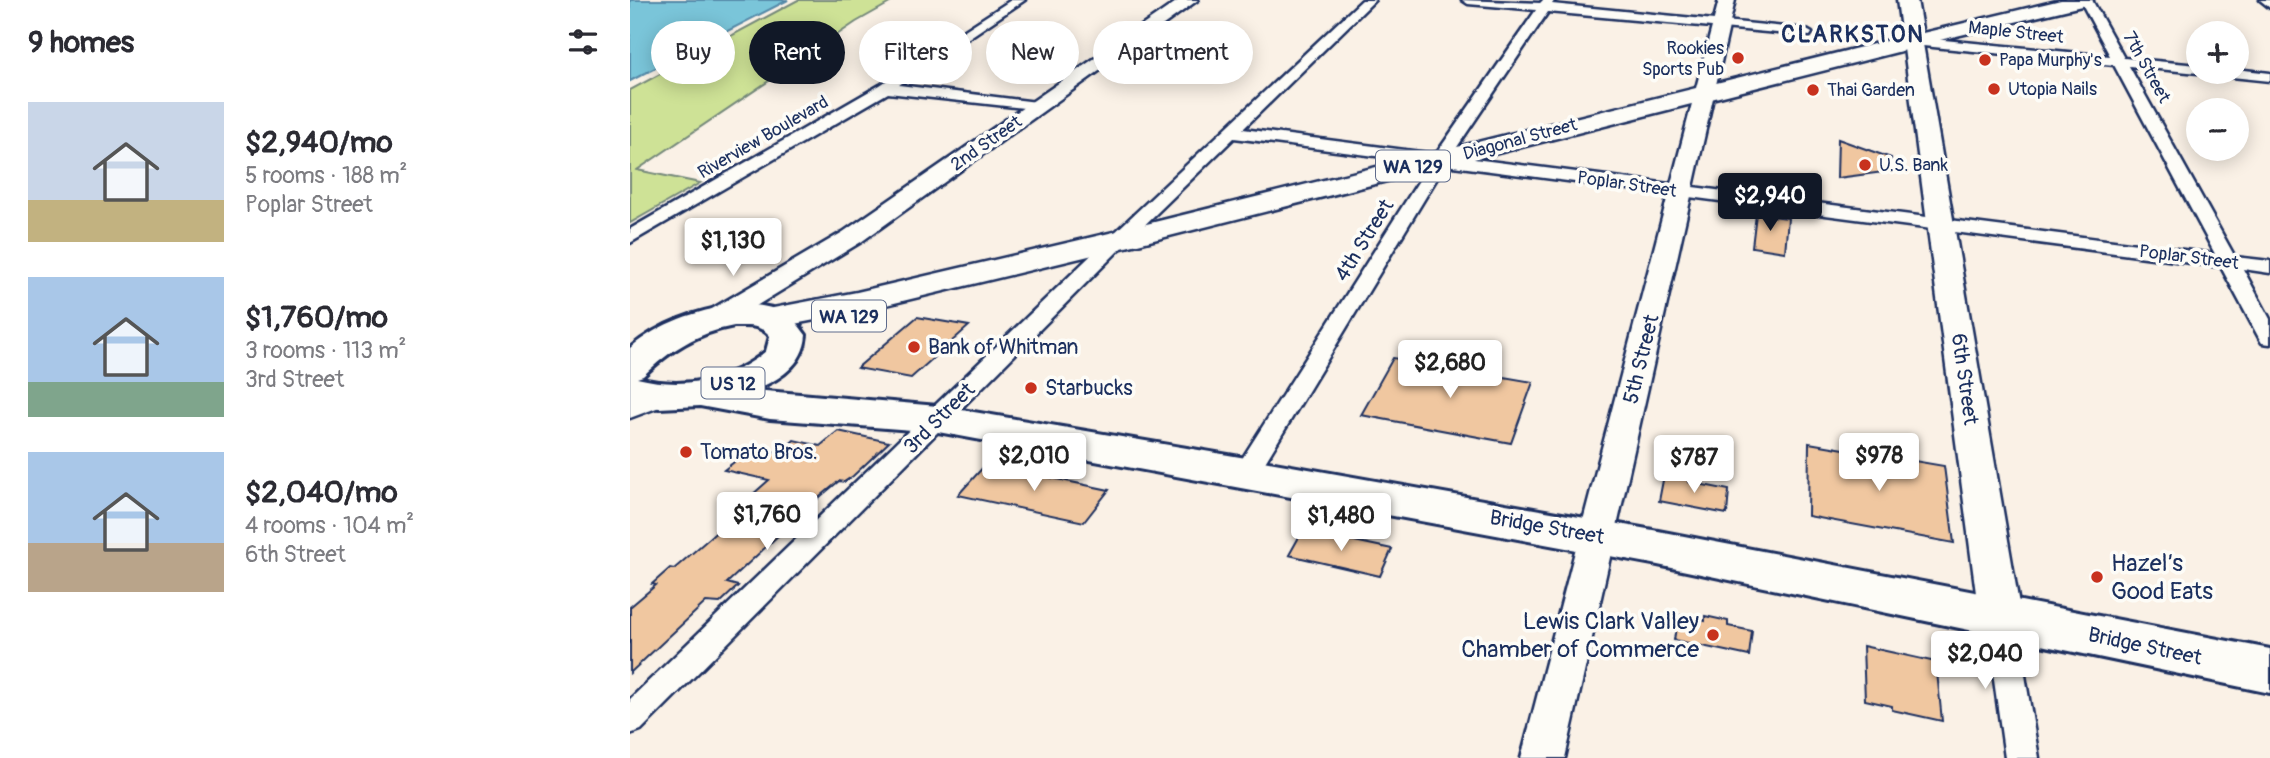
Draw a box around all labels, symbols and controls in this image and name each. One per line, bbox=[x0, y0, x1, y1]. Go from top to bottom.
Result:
street label: Maple Street bbox=[1967, 16, 2065, 49]
district label: CLARKSTON bbox=[1781, 20, 1925, 49]
chip: Buy bbox=[651, 21, 735, 84]
chip: Rent bbox=[749, 21, 845, 84]
chip: Filters bbox=[859, 21, 972, 84]
chip: New bbox=[986, 21, 1079, 84]
chip: Apartment bbox=[1093, 21, 1253, 84]
map controls bbox=[2186, 21, 2249, 161]
button: + bbox=[2186, 21, 2249, 84]
icon: filters bbox=[564, 23, 602, 61]
text: 9 homes bbox=[28, 24, 134, 61]
street label: 7th Street bbox=[2118, 28, 2176, 108]
place label: Rookies Sports Pub bbox=[1642, 37, 1724, 81]
place label: Papa Murphy's bbox=[1999, 49, 2102, 72]
marker: Rookies Sports Pub bbox=[1730, 50, 1746, 66]
marker: Papa Murphy's bbox=[1977, 52, 1993, 68]
place label: Utopia Nails bbox=[2008, 78, 2097, 101]
place label: Thai Garden bbox=[1827, 79, 1915, 102]
marker: Utopia Nails bbox=[1986, 81, 2002, 97]
marker: Thai Garden bbox=[1805, 82, 1821, 98]
street label: Riverview Boulevard bbox=[694, 91, 833, 184]
button: − bbox=[2186, 98, 2249, 161]
street label: 2nd Street bbox=[946, 110, 1027, 176]
street label: Diagonal Street bbox=[1461, 113, 1580, 166]
text: $2,940/mo bbox=[245, 124, 393, 161]
icon: home bbox=[84, 130, 168, 214]
road number: WA 129 bbox=[1376, 150, 1450, 182]
place label: U.S. Bank bbox=[1879, 154, 1949, 177]
marker: U.S. Bank bbox=[1857, 157, 1873, 173]
text: 5 rooms · 188 m² bbox=[245, 161, 407, 190]
street label: Poplar Street bbox=[1576, 166, 1679, 203]
pin: $2,940 bbox=[1713, 174, 1827, 233]
text: $2,940 bbox=[1734, 181, 1806, 210]
text: Poplar Street bbox=[245, 190, 373, 219]
street label: 4th Street bbox=[1329, 194, 1401, 286]
pin: $1,130 bbox=[676, 218, 790, 278]
text: $1,130 bbox=[701, 226, 765, 255]
street label: Poplar Street bbox=[2138, 240, 2241, 275]
text: $1,760/mo bbox=[245, 299, 388, 336]
road number: WA 129 bbox=[812, 300, 886, 332]
icon: home bbox=[84, 305, 168, 389]
street label: 5th Street bbox=[1617, 311, 1666, 407]
street label: 6th Street bbox=[1945, 332, 1984, 427]
place label: Bank of Whitman bbox=[928, 334, 1078, 361]
text: 3 rooms · 113 m² bbox=[245, 336, 406, 365]
marker: Bank of Whitman bbox=[906, 339, 922, 355]
pin: $2,680 bbox=[1393, 340, 1507, 400]
text: $2,680 bbox=[1414, 348, 1486, 377]
text: 3rd Street bbox=[245, 365, 344, 394]
road number: US 12 bbox=[702, 368, 764, 398]
place label: Starbucks bbox=[1045, 375, 1133, 402]
street label: 3rd Street bbox=[898, 376, 981, 460]
marker: Starbucks bbox=[1023, 380, 1039, 396]
pin: $2,010 bbox=[977, 434, 1091, 493]
pin: $978 bbox=[1838, 434, 1920, 493]
pin: $787 bbox=[1653, 435, 1735, 495]
place label: Tomato Bros. bbox=[700, 439, 818, 466]
text: $2,010 bbox=[998, 441, 1070, 470]
text: $978 bbox=[1855, 441, 1903, 470]
text: $787 bbox=[1670, 443, 1718, 472]
marker: Tomato Bros. bbox=[678, 444, 694, 460]
text: $2,040/mo bbox=[245, 474, 398, 511]
icon: home bbox=[84, 480, 168, 564]
pin: $1,760 bbox=[710, 492, 824, 552]
pin: $1,480 bbox=[1284, 494, 1398, 553]
text: $1,760 bbox=[733, 500, 801, 529]
text: $1,480 bbox=[1307, 501, 1375, 530]
street label: Bridge Street bbox=[1488, 504, 1607, 551]
text: 4 rooms · 104 m² bbox=[245, 511, 414, 540]
text: 6th Street bbox=[245, 540, 346, 569]
place label: Hazel’s Good Eats bbox=[2111, 549, 2213, 606]
marker: Hazel’s Good Eats bbox=[2089, 569, 2105, 585]
place label: Lewis Clark Valley Chamber of Commerce bbox=[1461, 607, 1699, 664]
street label: Bridge Street bbox=[2086, 621, 2205, 672]
marker: Lewis Clark Valley Chamber of Commerce bbox=[1705, 627, 1721, 643]
pin: $2,040 bbox=[1928, 632, 2042, 691]
text: $2,040 bbox=[1947, 639, 2023, 668]

